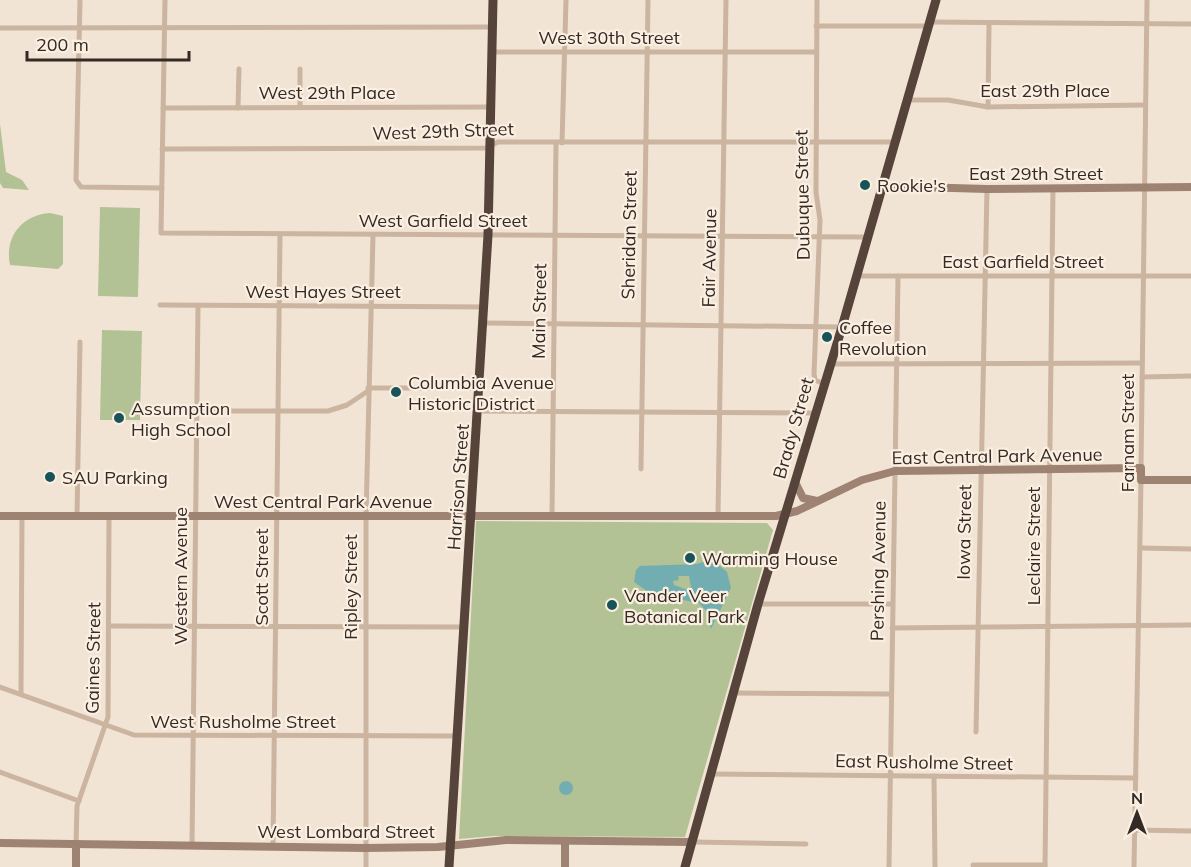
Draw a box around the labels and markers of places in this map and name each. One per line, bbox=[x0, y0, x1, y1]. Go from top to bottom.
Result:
place label: Rookie's bbox=[877, 174, 946, 197]
marker: Rookie's bbox=[858, 178, 872, 192]
place label: Coffee Revolution bbox=[839, 316, 927, 360]
marker: Coffee Revolution bbox=[820, 330, 834, 344]
place label: Columbia Avenue Historic District bbox=[408, 371, 554, 415]
marker: Columbia Avenue Historic District bbox=[389, 385, 403, 399]
place label: Assumption High School bbox=[131, 397, 231, 441]
marker: Assumption High School bbox=[112, 411, 126, 425]
place label: SAU Parking bbox=[62, 466, 168, 489]
marker: SAU Parking bbox=[43, 470, 57, 484]
place label: Warming House bbox=[702, 547, 838, 570]
marker: Warming House bbox=[683, 551, 697, 565]
place label: Vander Veer Botanical Park bbox=[624, 584, 746, 628]
marker: Vander Veer Botanical Park bbox=[605, 598, 619, 612]

